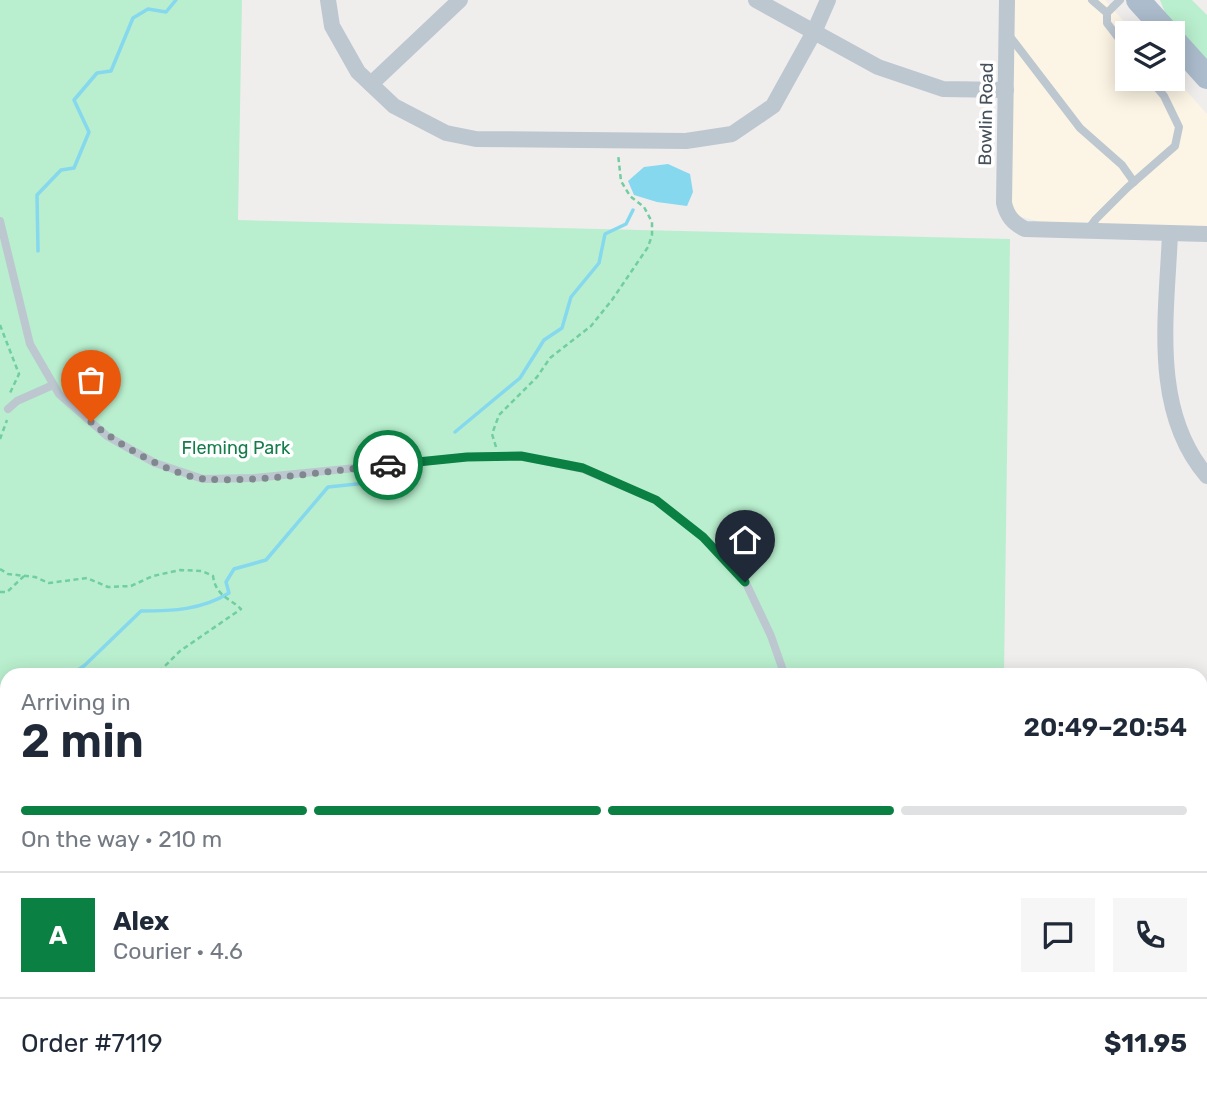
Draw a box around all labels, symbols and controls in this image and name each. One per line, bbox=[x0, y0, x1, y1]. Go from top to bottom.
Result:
map controls bbox=[1115, 21, 1185, 91]
button: layers bbox=[1115, 21, 1185, 91]
street label: Bowlin Road bbox=[974, 62, 998, 166]
pin bbox=[61, 350, 121, 422]
icon: bag bbox=[72, 361, 110, 399]
courier bbox=[353, 430, 423, 500]
park label: Fleming Park bbox=[182, 437, 291, 459]
icon: car bbox=[369, 446, 407, 484]
pin bbox=[715, 510, 775, 582]
icon: home bbox=[726, 521, 764, 559]
text: Arriving in bbox=[21, 688, 131, 716]
text: 20:49–20:54 bbox=[1023, 712, 1187, 743]
text: 2 min bbox=[21, 714, 144, 769]
text: On the way · 210 m bbox=[21, 825, 222, 853]
button: chat bbox=[1021, 898, 1095, 972]
button: phone bbox=[1113, 898, 1187, 972]
text: Alex bbox=[113, 906, 169, 937]
text: A bbox=[49, 920, 67, 951]
text: Courier · 4.6 bbox=[113, 937, 243, 965]
text: Order #7119 bbox=[21, 1028, 163, 1059]
text: $11.95 bbox=[1104, 1028, 1187, 1059]

